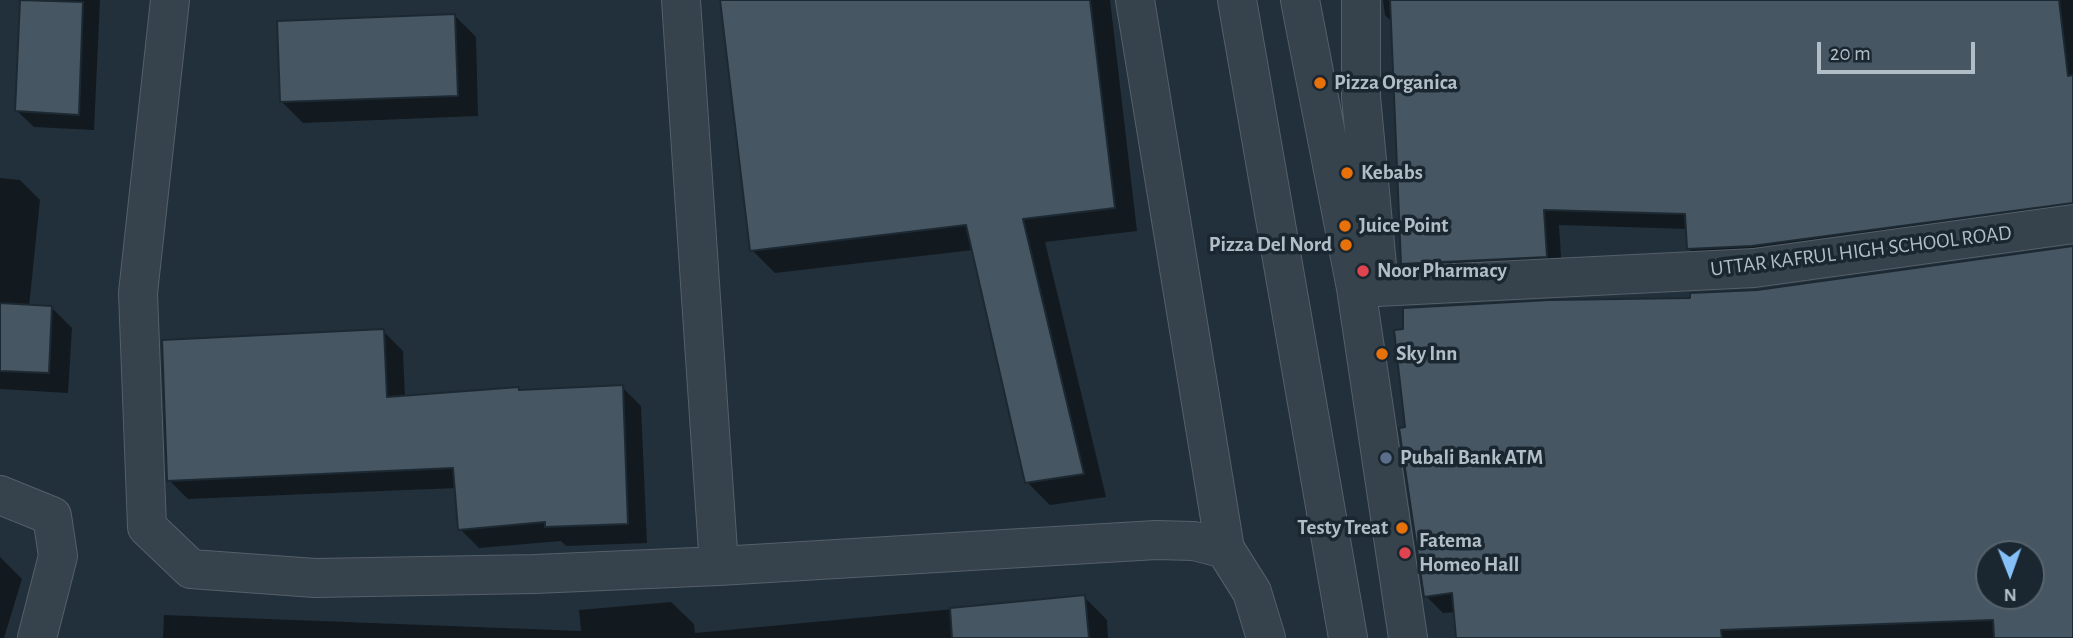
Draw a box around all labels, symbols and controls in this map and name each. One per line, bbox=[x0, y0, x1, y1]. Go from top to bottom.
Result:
scale bar bbox=[1821, 28, 1979, 72]
text: 20 m bbox=[1830, 43, 1871, 64]
place label: Pizza Organica bbox=[1334, 70, 1458, 96]
marker: Pizza Organica bbox=[1312, 75, 1328, 91]
place label: Kebabs bbox=[1361, 160, 1423, 186]
marker: Kebabs bbox=[1339, 165, 1355, 181]
place label: Juice Point bbox=[1359, 213, 1448, 239]
marker: Juice Point bbox=[1337, 218, 1353, 234]
street label: UTTAR KAFRUL HIGH SCHOOL ROAD bbox=[1709, 220, 2013, 282]
place label: Pizza Del Nord bbox=[1209, 232, 1332, 258]
marker: Pizza Del Nord bbox=[1338, 237, 1354, 253]
place label: Noor Pharmacy bbox=[1377, 258, 1507, 284]
marker: Noor Pharmacy bbox=[1355, 263, 1371, 279]
place label: Sky Inn bbox=[1396, 341, 1457, 367]
marker: Sky Inn bbox=[1374, 346, 1390, 362]
place label: Pubali Bank ATM bbox=[1400, 445, 1543, 471]
marker: Pubali Bank ATM bbox=[1378, 450, 1394, 466]
place label: Testy Treat bbox=[1297, 515, 1388, 541]
marker: Testy Treat bbox=[1394, 520, 1410, 536]
place label: Fatema Homeo Hall bbox=[1419, 528, 1519, 578]
north arrow bbox=[1975, 540, 2045, 610]
marker: Fatema Homeo Hall bbox=[1397, 545, 1413, 561]
text: N bbox=[2004, 585, 2017, 604]

